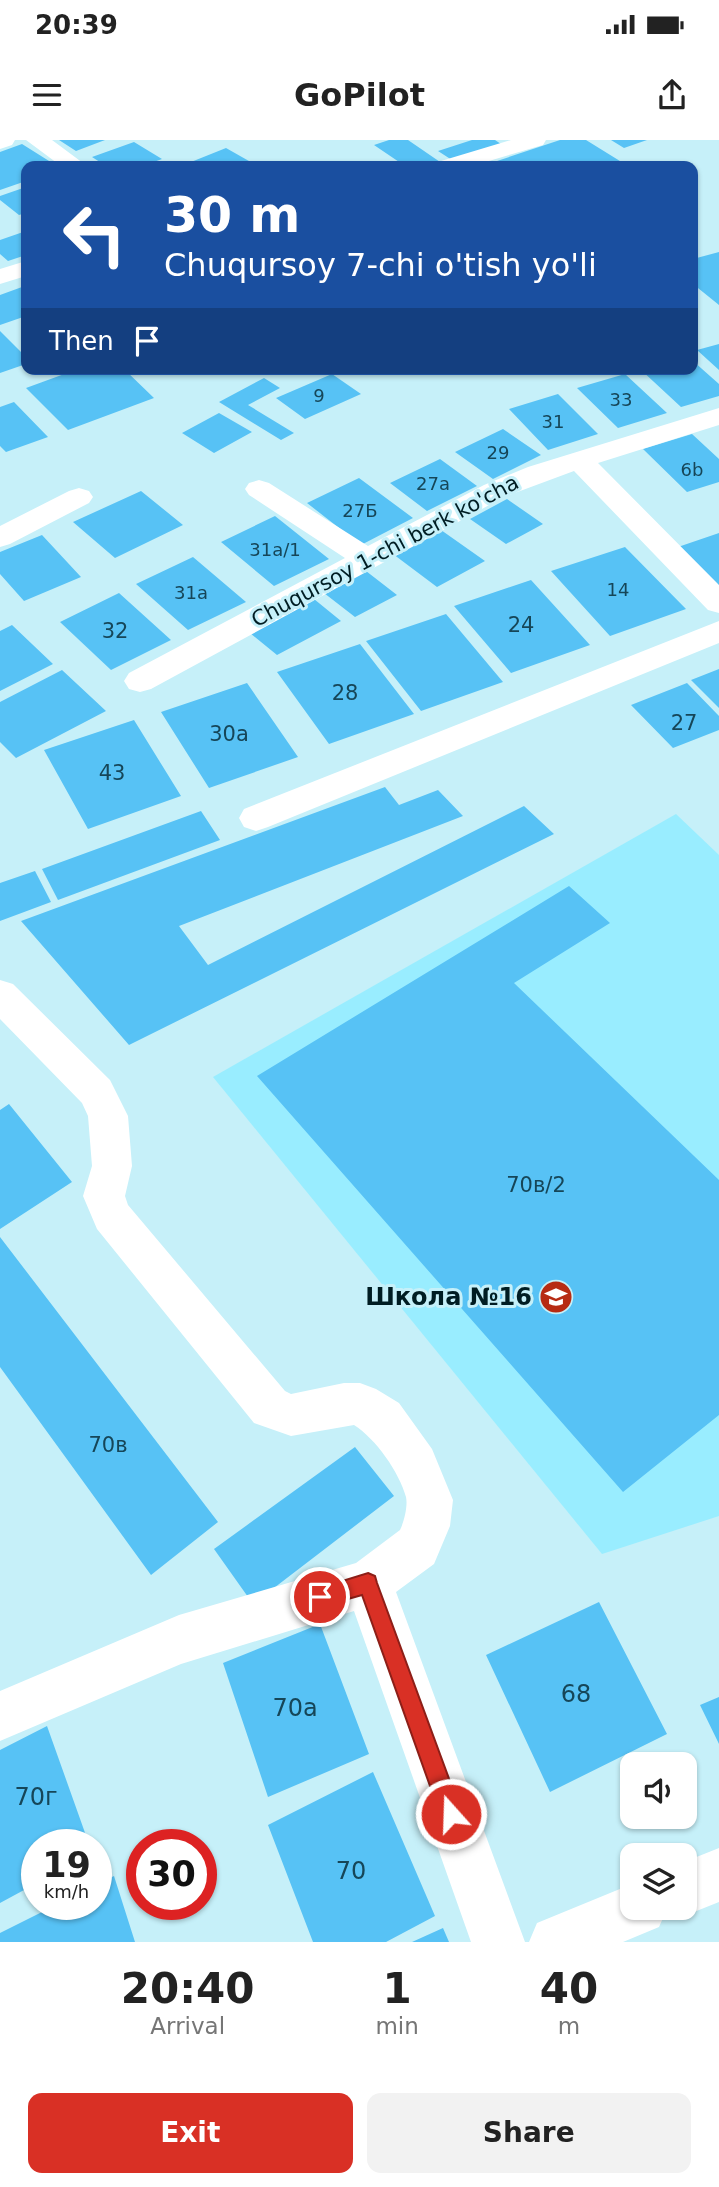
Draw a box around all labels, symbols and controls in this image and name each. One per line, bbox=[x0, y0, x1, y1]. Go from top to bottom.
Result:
text: 20:39 bbox=[35, 10, 118, 40]
icon: menu bbox=[28, 76, 66, 114]
text: GoPilot bbox=[294, 76, 425, 114]
icon: share bbox=[653, 76, 691, 114]
text: 30 m bbox=[164, 187, 300, 244]
icon: left bbox=[49, 189, 140, 280]
text: Chuqursoy 7-chi o'tish yo'li bbox=[164, 246, 597, 284]
icon: arrive bbox=[128, 322, 166, 360]
text: Then bbox=[49, 326, 114, 356]
house number: 9 bbox=[313, 385, 325, 406]
house number: 33 bbox=[610, 389, 632, 410]
house number: 31 bbox=[542, 411, 564, 432]
house number: 29 bbox=[487, 442, 509, 463]
house number: 6b bbox=[681, 459, 703, 480]
street label: Chuqursoy 1-chi berk ko'cha bbox=[247, 470, 523, 632]
house number: 27a bbox=[416, 473, 450, 494]
house number: 27Б bbox=[342, 500, 378, 521]
house number: 31a/1 bbox=[249, 539, 301, 560]
house number: 14 bbox=[607, 579, 629, 600]
house number: 31a bbox=[174, 582, 208, 603]
house number: 24 bbox=[508, 613, 534, 637]
house number: 32 bbox=[102, 619, 128, 643]
house number: 28 bbox=[332, 681, 358, 705]
house number: 27 bbox=[671, 711, 697, 735]
house number: 30a bbox=[209, 722, 249, 746]
house number: 43 bbox=[99, 761, 125, 785]
house number: 70в/2 bbox=[506, 1173, 566, 1197]
school or university icon: Школа №16 bbox=[537, 1278, 575, 1316]
place label: Школа №16 bbox=[365, 1283, 532, 1311]
house number: 70в bbox=[88, 1433, 128, 1457]
pin bbox=[290, 1567, 350, 1627]
icon: arrive bbox=[301, 1578, 339, 1616]
house number: 68 bbox=[561, 1680, 591, 1708]
house number: 70a bbox=[272, 1694, 318, 1722]
map controls bbox=[620, 1752, 697, 1920]
button: sound bbox=[620, 1752, 697, 1829]
position arrow bbox=[414, 1777, 488, 1851]
house number: 70г bbox=[14, 1783, 58, 1811]
speed limit sign: 30 bbox=[126, 1829, 217, 1920]
button: layers bbox=[620, 1843, 697, 1920]
text: 19 bbox=[42, 1845, 91, 1885]
house number: 70 bbox=[336, 1857, 366, 1885]
text: km/h bbox=[44, 1881, 89, 1902]
text: 20:40 bbox=[121, 1964, 255, 2013]
text: 1 bbox=[382, 1964, 412, 2013]
text: 40 bbox=[540, 1964, 598, 2013]
text: Arrival bbox=[150, 2013, 225, 2039]
text: min bbox=[375, 2013, 419, 2039]
text: m bbox=[558, 2013, 580, 2039]
button: Exit bbox=[28, 2093, 353, 2173]
button: Share bbox=[367, 2093, 691, 2173]

